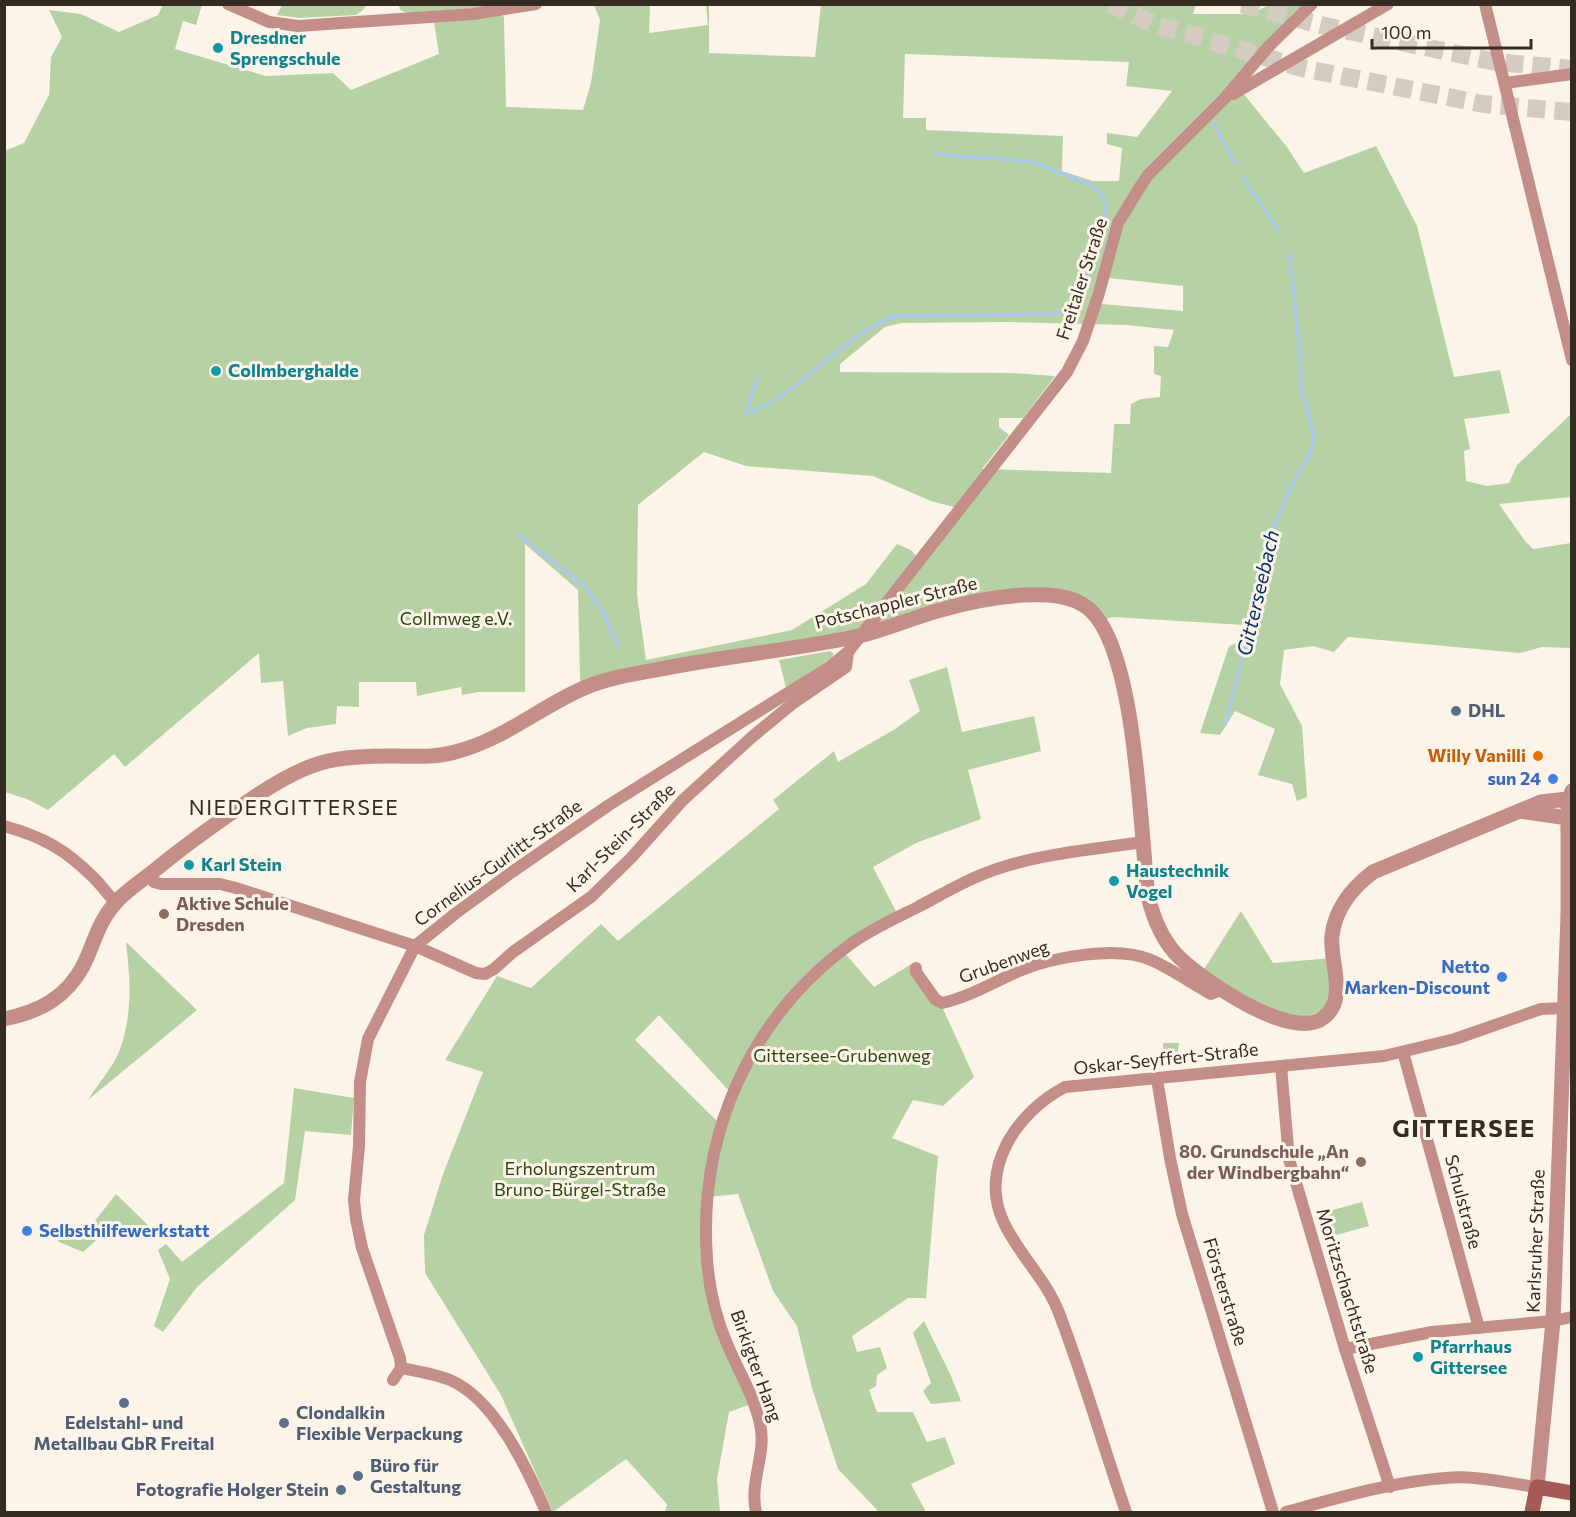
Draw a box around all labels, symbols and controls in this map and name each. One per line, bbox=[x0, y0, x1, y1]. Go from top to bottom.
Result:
scale bar bbox=[1372, 12, 1531, 50]
text: 100 m bbox=[1381, 21, 1431, 43]
place label: Dresdner Sprengschule bbox=[230, 26, 341, 69]
marker: Dresdner Sprengschule bbox=[211, 41, 225, 55]
street label: Freitaler Straße bbox=[1051, 215, 1111, 343]
place label: Collmberghalde bbox=[228, 359, 359, 381]
marker: Collmberghalde bbox=[209, 364, 223, 378]
water label: Gitterseebach bbox=[1231, 528, 1283, 658]
street label: Potschappler Straße bbox=[812, 571, 979, 633]
park label: Collmweg e.V. bbox=[400, 607, 512, 629]
place label: DHL bbox=[1468, 699, 1505, 721]
marker: DHL bbox=[1449, 704, 1463, 718]
place label: Willy Vanilli bbox=[1428, 744, 1526, 766]
marker: Willy Vanilli bbox=[1531, 749, 1545, 763]
place label: sun 24 bbox=[1487, 767, 1541, 789]
marker: sun 24 bbox=[1546, 772, 1560, 786]
street label: Karl-Stein-Straße bbox=[561, 778, 679, 896]
district label: NIEDERGITTERSEE bbox=[189, 794, 399, 819]
street label: Cornelius-Gurlitt-Straße bbox=[409, 794, 585, 930]
place label: Karl Stein bbox=[201, 853, 282, 875]
marker: Karl Stein bbox=[182, 858, 196, 872]
place label: Haustechnik Vogel bbox=[1126, 859, 1230, 902]
marker: Haustechnik Vogel bbox=[1107, 874, 1121, 888]
place label: Aktive Schule Dresden bbox=[176, 892, 289, 935]
marker: Aktive Schule Dresden bbox=[157, 907, 171, 921]
street label: Grubenweg bbox=[956, 935, 1052, 987]
place label: Netto Marken-Discount bbox=[1344, 955, 1490, 998]
marker: Netto Marken-Discount bbox=[1495, 970, 1509, 984]
street label: Oskar-Seyffert-Straße bbox=[1072, 1037, 1259, 1079]
park label: Gittersee-Grubenweg bbox=[753, 1044, 931, 1066]
district label: GITTERSEE bbox=[1392, 1113, 1536, 1142]
place label: 80. Grundschule „An der Windbergbahn“ bbox=[1179, 1140, 1349, 1183]
street label: Schulstraße bbox=[1441, 1152, 1487, 1251]
marker: 80. Grundschule „An der Windbergbahn“ bbox=[1354, 1155, 1368, 1169]
park label: Erholungszentrum Bruno-Bürgel-Straße bbox=[494, 1157, 666, 1200]
street label: Karlsruher Straße bbox=[1521, 1169, 1549, 1313]
street label: Moritzschachtstraße bbox=[1312, 1205, 1384, 1376]
place label: Selbsthilfewerkstatt bbox=[39, 1219, 210, 1241]
marker: Selbsthilfewerkstatt bbox=[20, 1224, 34, 1238]
street label: Försterstraße bbox=[1199, 1235, 1253, 1348]
street label: Birkigter Hang bbox=[726, 1306, 788, 1425]
place label: Pfarrhaus Gittersee bbox=[1430, 1335, 1512, 1378]
marker: Pfarrhaus Gittersee bbox=[1411, 1350, 1425, 1364]
marker: Edelstahl- und Metallbau GbR Freital bbox=[117, 1396, 131, 1410]
place label: Clondalkin Flexible Verpackung bbox=[296, 1401, 463, 1444]
place label: Edelstahl- und Metallbau GbR Freital bbox=[34, 1411, 214, 1454]
marker: Clondalkin Flexible Verpackung bbox=[277, 1416, 291, 1430]
place label: Büro für Gestaltung bbox=[370, 1454, 461, 1497]
marker: Büro für Gestaltung bbox=[351, 1469, 365, 1483]
place label: Fotografie Holger Stein bbox=[136, 1478, 329, 1500]
marker: Fotografie Holger Stein bbox=[334, 1483, 348, 1497]

